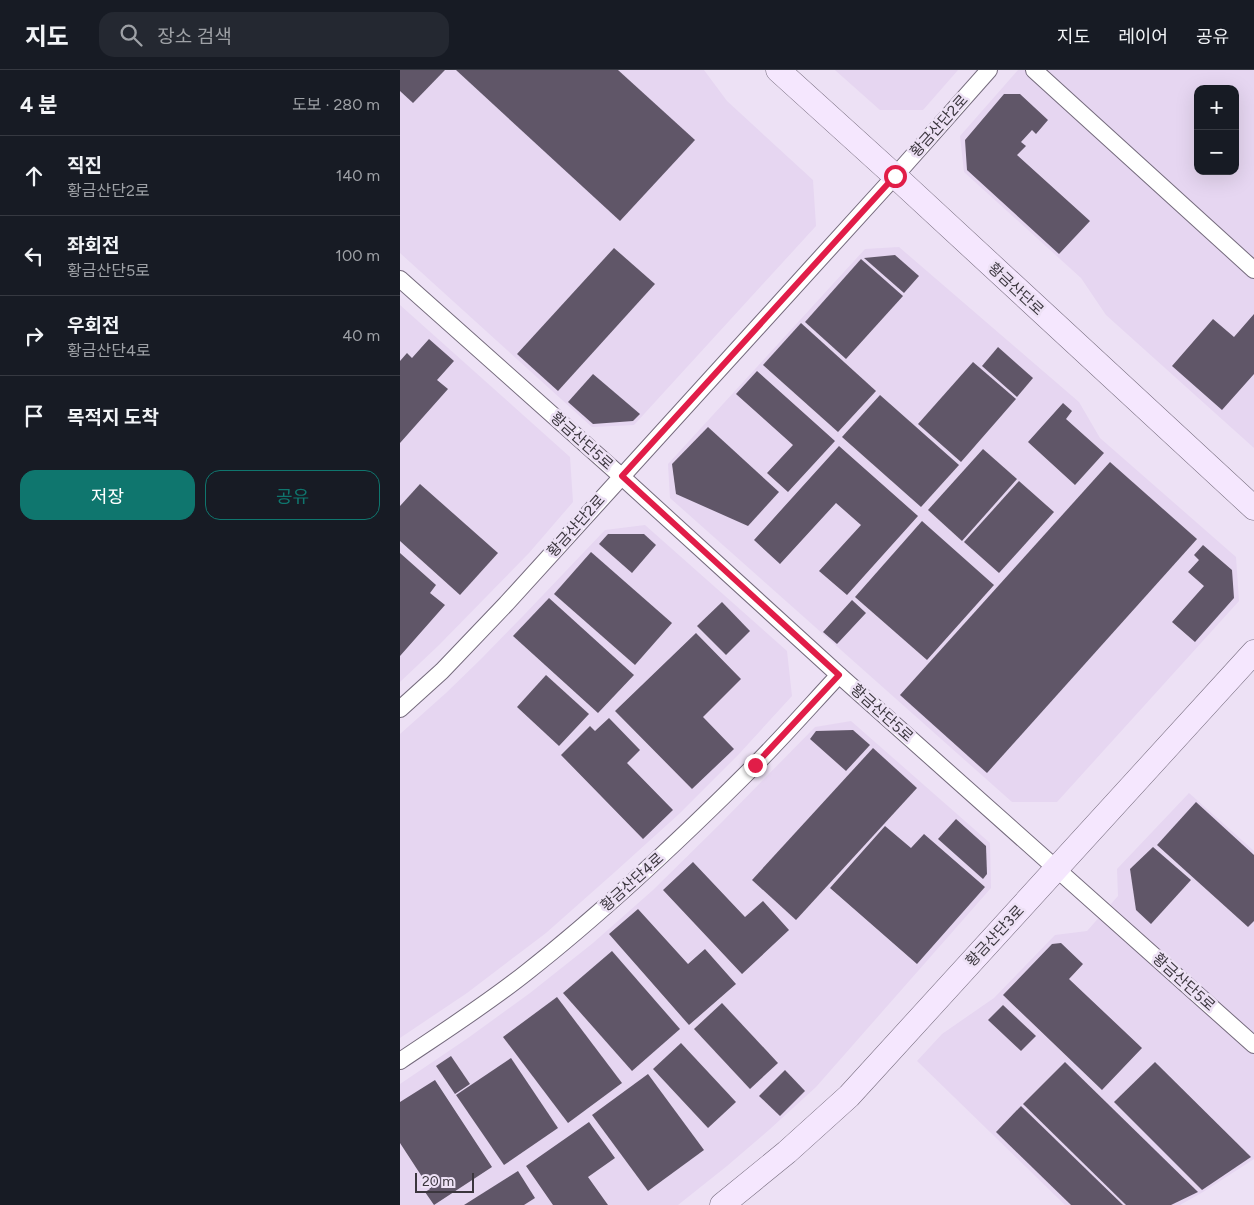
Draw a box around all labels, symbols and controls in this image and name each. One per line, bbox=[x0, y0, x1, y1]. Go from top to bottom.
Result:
search box bbox=[99, 12, 449, 57]
icon: search bbox=[117, 21, 145, 49]
text: 지도 bbox=[25, 22, 69, 51]
text: 장소 검색 bbox=[157, 25, 232, 48]
text: 지도 bbox=[1057, 26, 1090, 48]
text: 레이어 bbox=[1118, 26, 1168, 48]
text: 공유 bbox=[1196, 26, 1229, 48]
map controls bbox=[1194, 85, 1239, 175]
button: + bbox=[1194, 85, 1239, 130]
street label: 황금산단2로 bbox=[906, 91, 972, 161]
text: 4 분 bbox=[20, 92, 58, 117]
text: 도보 · 280 m bbox=[292, 95, 380, 114]
button: − bbox=[1194, 130, 1239, 175]
text: 직진 bbox=[67, 154, 102, 177]
icon: ahead bbox=[20, 162, 48, 190]
route start bbox=[884, 165, 907, 188]
text: 140 m bbox=[336, 166, 380, 185]
text: 황금산단2로 bbox=[67, 181, 150, 200]
text: 좌회전 bbox=[67, 234, 119, 257]
icon: left bbox=[20, 242, 48, 270]
text: 100 m bbox=[335, 246, 380, 265]
street label: 황금산단로 bbox=[985, 259, 1047, 319]
text: 황금산단5로 bbox=[67, 261, 150, 280]
text: 우회전 bbox=[67, 314, 119, 337]
icon: right bbox=[20, 322, 48, 350]
text: 40 m bbox=[342, 326, 380, 345]
text: 황금산단4로 bbox=[67, 341, 151, 360]
icon: arrive bbox=[20, 402, 48, 430]
text: 목적지 도착 bbox=[67, 406, 159, 429]
street label: 황금산단5로 bbox=[547, 408, 617, 474]
button: 저장 bbox=[20, 470, 195, 520]
button: 공유 bbox=[205, 470, 380, 520]
street label: 황금산단2로 bbox=[543, 491, 609, 561]
street label: 황금산단5로 bbox=[847, 680, 917, 746]
route end bbox=[744, 754, 767, 777]
street label: 황금산단4로 bbox=[597, 849, 667, 915]
street label: 황금산단3로 bbox=[962, 902, 1028, 970]
street label: 황금산단5로 bbox=[1149, 949, 1219, 1015]
scale bar bbox=[415, 1170, 474, 1193]
text: 20 m bbox=[422, 1173, 454, 1190]

